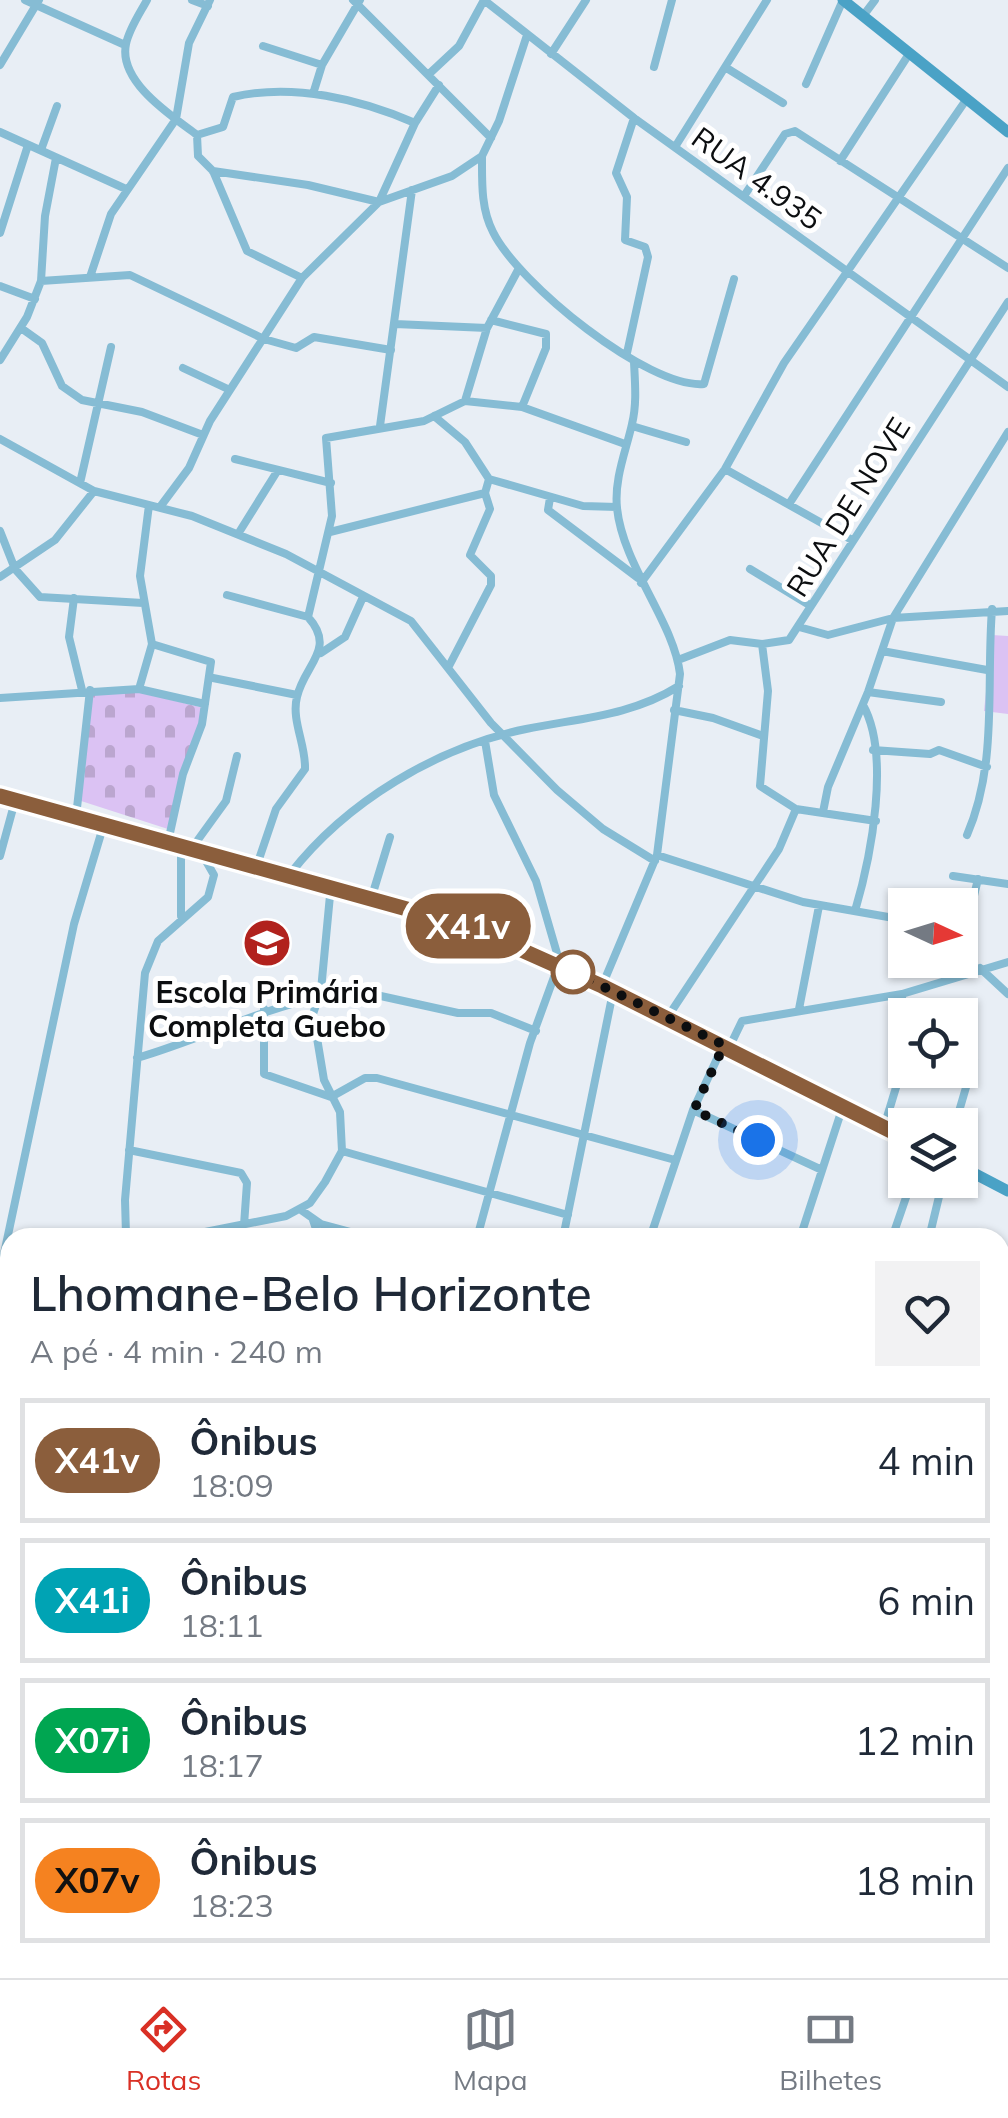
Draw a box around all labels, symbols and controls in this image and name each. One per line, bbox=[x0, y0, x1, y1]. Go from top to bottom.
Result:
street label: RUA 4.935 bbox=[685, 118, 829, 238]
street label: RUA DE NOVE bbox=[778, 410, 918, 604]
north arrow bbox=[888, 888, 978, 978]
map controls bbox=[888, 888, 978, 1198]
line badge: X41v bbox=[398, 894, 538, 958]
text: X41v bbox=[426, 904, 510, 948]
school or university icon: Escola Primária Completa Guebo bbox=[241, 917, 293, 969]
unlabelled marker bbox=[552, 951, 594, 993]
place label: Escola Primária Completa Guebo bbox=[148, 973, 386, 1045]
button: locate bbox=[888, 998, 978, 1088]
button: layers bbox=[888, 1108, 978, 1198]
your location bbox=[733, 1115, 783, 1165]
button: heart bbox=[875, 1261, 980, 1366]
text: Lhomane-Belo Horizonte bbox=[30, 1263, 592, 1323]
text: A pé · 4 min · 240 m bbox=[30, 1331, 323, 1371]
text: Ônibus bbox=[190, 1417, 318, 1465]
text: 4 min bbox=[878, 1437, 975, 1485]
text: X41v bbox=[55, 1438, 140, 1482]
text: 18:09 bbox=[190, 1465, 274, 1505]
text: Ônibus bbox=[180, 1557, 308, 1605]
text: 6 min bbox=[878, 1577, 975, 1625]
text: X41i bbox=[55, 1578, 130, 1622]
text: 18:11 bbox=[180, 1605, 264, 1645]
text: Ônibus bbox=[180, 1697, 308, 1745]
text: 12 min bbox=[855, 1717, 975, 1765]
text: X07i bbox=[55, 1718, 130, 1762]
text: 18:17 bbox=[180, 1745, 264, 1785]
text: Ônibus bbox=[190, 1837, 318, 1885]
text: 18 min bbox=[855, 1857, 975, 1905]
text: X07v bbox=[55, 1858, 140, 1902]
text: 18:23 bbox=[190, 1885, 274, 1925]
tab: Rotas bbox=[126, 2002, 201, 2097]
tab: Mapa bbox=[453, 2002, 528, 2097]
tab: Bilhetes bbox=[779, 2002, 882, 2097]

